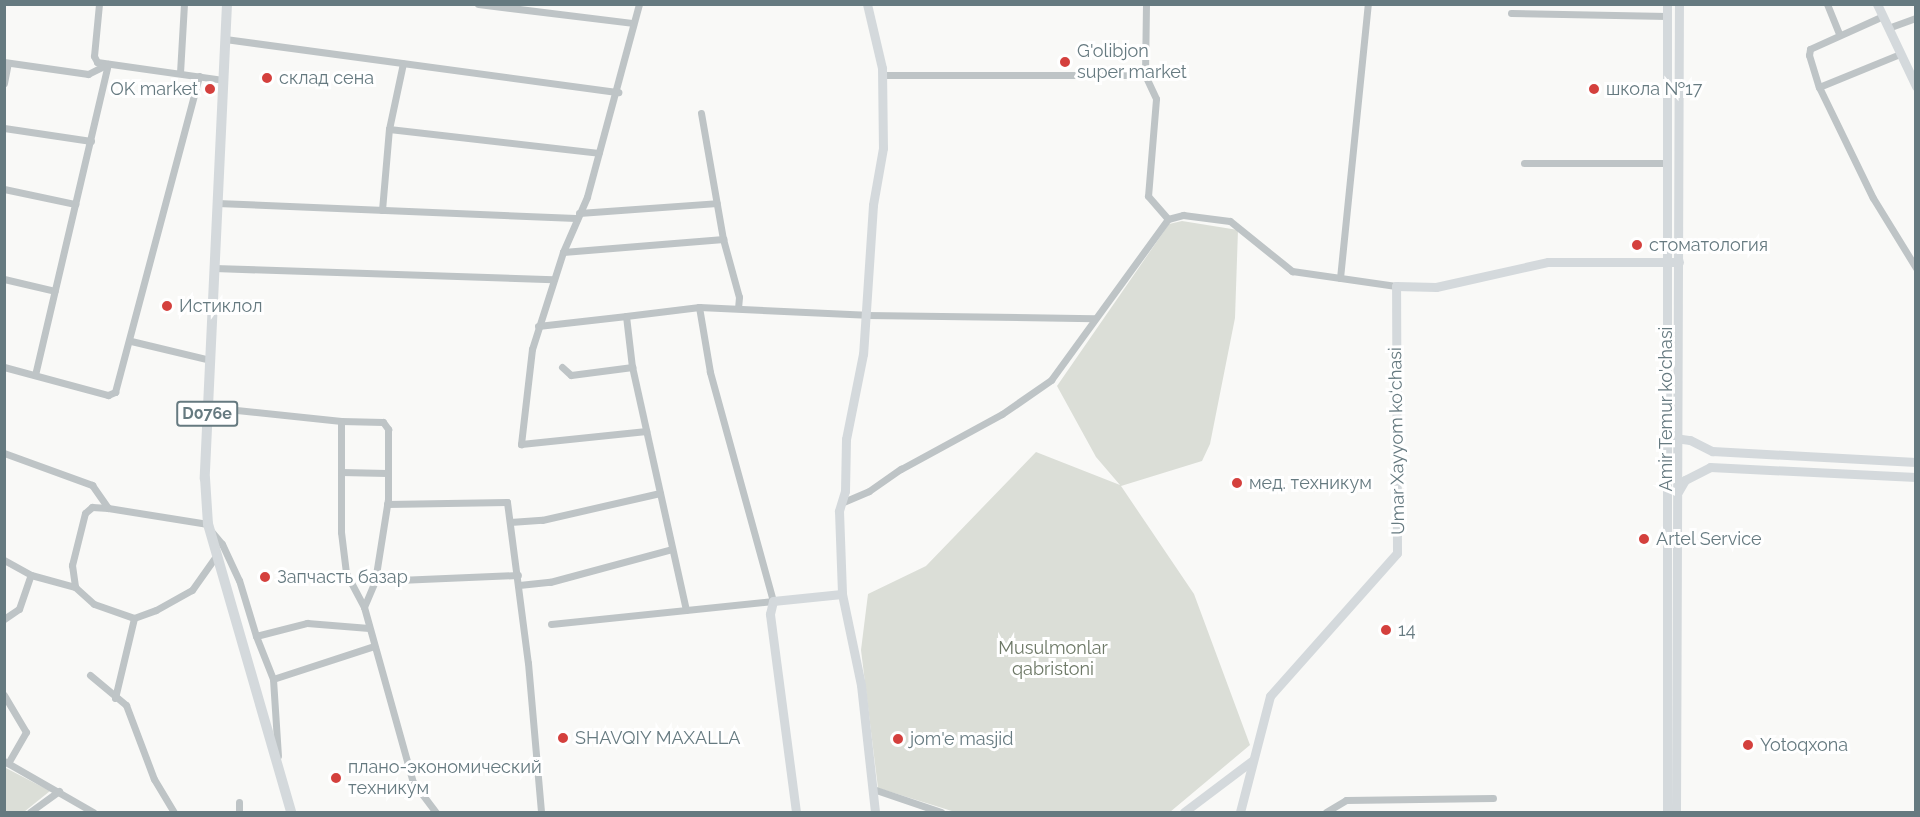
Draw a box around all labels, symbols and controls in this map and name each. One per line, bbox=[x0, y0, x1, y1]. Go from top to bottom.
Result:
place label: G'olibjon super market bbox=[1077, 41, 1187, 84]
marker: G'olibjon super market bbox=[1058, 55, 1072, 69]
place label: склад сена bbox=[279, 67, 374, 89]
marker: склад сена bbox=[260, 71, 274, 85]
place label: OK market bbox=[110, 78, 198, 100]
place label: школа №17 bbox=[1606, 78, 1702, 100]
marker: OK market bbox=[203, 82, 217, 96]
marker: школа №17 bbox=[1587, 82, 1601, 96]
place label: стоматология bbox=[1649, 234, 1768, 256]
marker: стоматология bbox=[1630, 238, 1644, 252]
place label: Истиклол bbox=[179, 295, 262, 317]
marker: Истиклол bbox=[160, 299, 174, 313]
street label: Amir Temur ko'chasi bbox=[1655, 326, 1677, 492]
street label: Umar Xayyom ko‘chasi bbox=[1385, 347, 1409, 535]
road number: D076e bbox=[176, 401, 238, 427]
place label: мед. техникум bbox=[1249, 472, 1372, 494]
marker: мед. техникум bbox=[1230, 476, 1244, 490]
place label: Artel Service bbox=[1656, 528, 1762, 550]
marker: Artel Service bbox=[1637, 532, 1651, 546]
place label: Запчасть базар bbox=[277, 566, 408, 588]
marker: Запчасть базар bbox=[258, 570, 272, 584]
place label: 14 bbox=[1398, 619, 1416, 641]
marker: 14 bbox=[1379, 623, 1393, 637]
park label: Musulmonlar qabristoni bbox=[998, 638, 1108, 680]
place label: SHAVQIY MAXALLA bbox=[575, 727, 741, 749]
place label: jom'e masjid bbox=[910, 728, 1013, 750]
marker: SHAVQIY MAXALLA bbox=[556, 731, 570, 745]
marker: jom'e masjid bbox=[891, 732, 905, 746]
place label: Yotoqxona bbox=[1760, 734, 1848, 756]
marker: Yotoqxona bbox=[1741, 738, 1755, 752]
place label: плано-экономический техникум bbox=[348, 757, 542, 800]
marker: плано-экономический техникум bbox=[329, 771, 343, 785]

